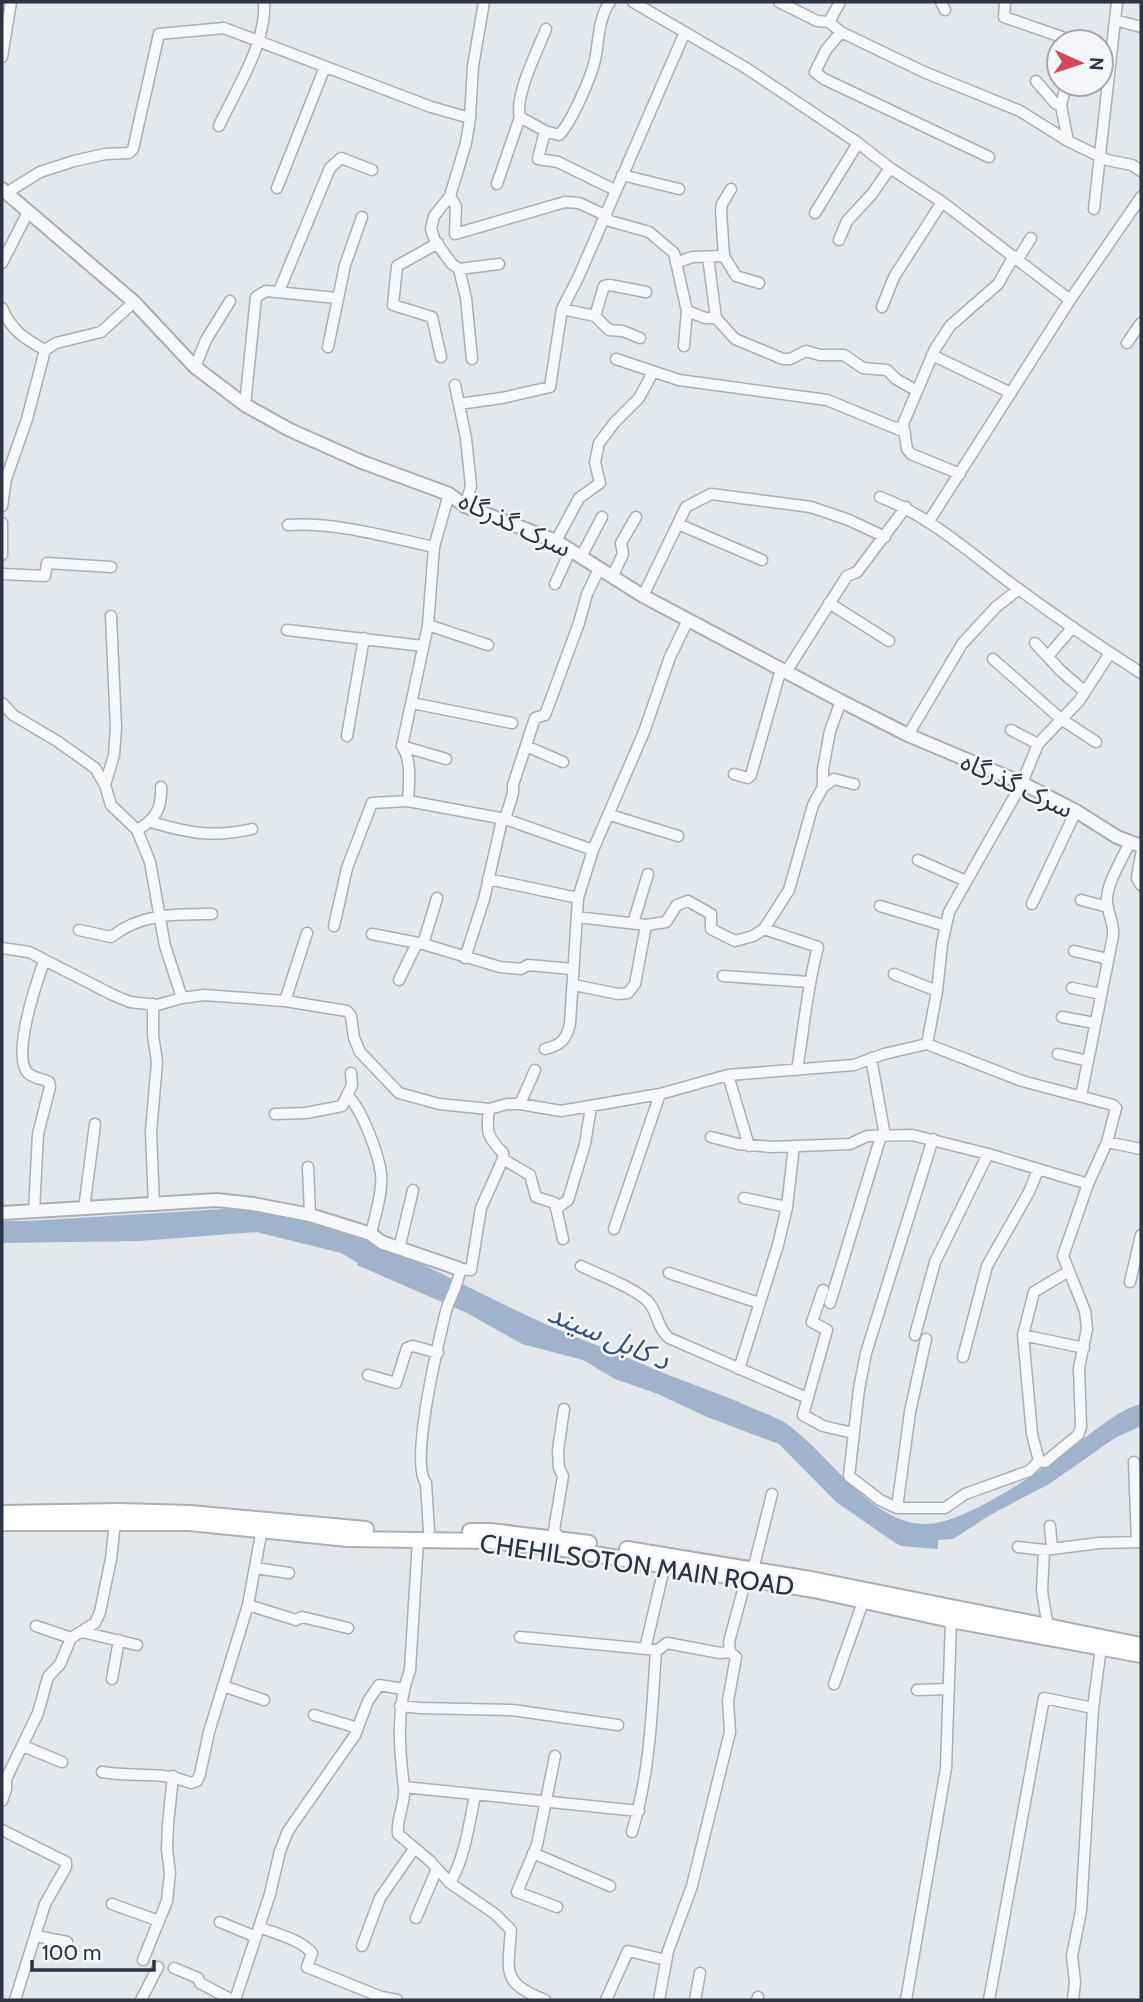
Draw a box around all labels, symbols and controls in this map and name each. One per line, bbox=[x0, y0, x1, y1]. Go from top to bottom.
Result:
north arrow bbox=[1045, 28, 1115, 98]
text: N bbox=[1085, 57, 1108, 71]
street label: سرک گذرگاه bbox=[454, 484, 576, 564]
street label: سرک گذرگاه bbox=[956, 745, 1078, 825]
water label: د کابل سيند bbox=[543, 1295, 676, 1377]
street label: CHEHILSOTON MAIN ROAD bbox=[478, 1527, 796, 1603]
scale bar bbox=[32, 1928, 154, 1972]
text: 100 m bbox=[42, 1940, 101, 1965]

